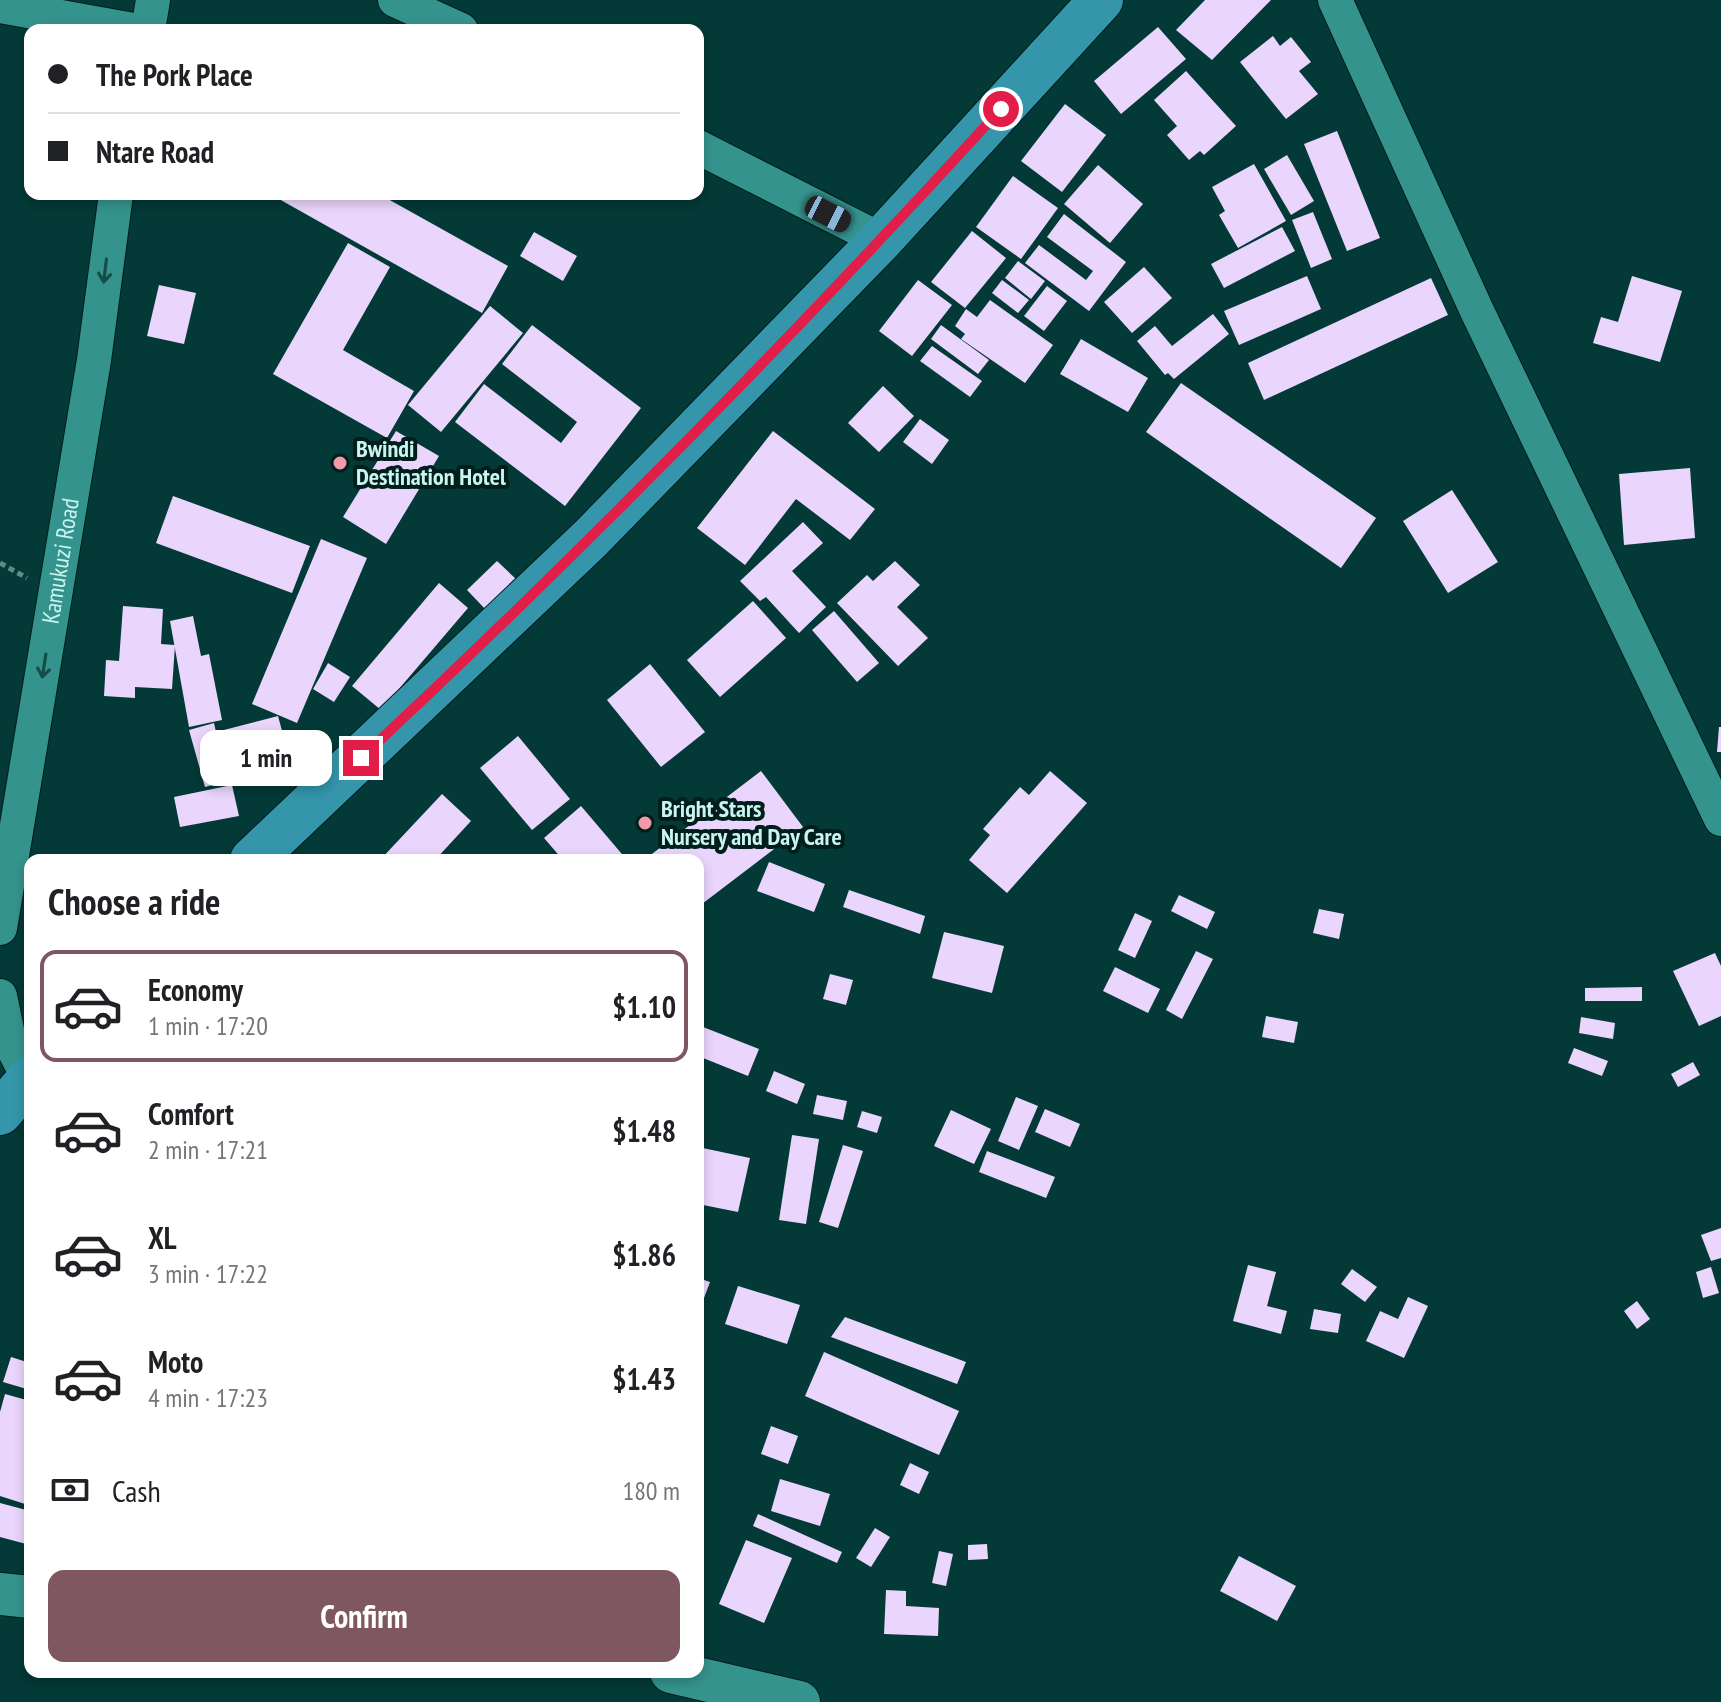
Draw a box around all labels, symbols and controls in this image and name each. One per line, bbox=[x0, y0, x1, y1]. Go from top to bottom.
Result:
text: The Pork Place bbox=[96, 55, 253, 94]
route start bbox=[983, 91, 1019, 127]
text: Ntare Road bbox=[96, 132, 214, 171]
car bbox=[801, 192, 855, 236]
one-way arrow bbox=[97, 257, 112, 284]
place label: Bwindi Destination Hotel bbox=[356, 433, 506, 492]
marker: Bwindi Destination Hotel bbox=[331, 454, 349, 472]
street label: Kamukuzi Road bbox=[35, 496, 86, 626]
one-way arrow bbox=[36, 653, 51, 679]
callout: 1 min bbox=[201, 730, 333, 786]
route end bbox=[343, 740, 379, 776]
text: 1 min bbox=[240, 741, 292, 774]
place label: Bright Stars Nursery and Day Care bbox=[661, 793, 842, 852]
marker: Bright Stars Nursery and Day Care bbox=[636, 814, 654, 832]
text: Choose a ride bbox=[48, 878, 220, 925]
icon: car bbox=[52, 970, 124, 1042]
text: Economy bbox=[148, 970, 243, 1009]
text: $1.10 bbox=[612, 987, 676, 1026]
text: 1 min · 17:20 bbox=[148, 1009, 268, 1042]
icon: car bbox=[52, 1094, 124, 1166]
text: Comfort bbox=[148, 1094, 234, 1133]
text: $1.48 bbox=[612, 1111, 676, 1150]
text: 2 min · 17:21 bbox=[148, 1133, 268, 1166]
icon: car bbox=[52, 1218, 124, 1290]
text: XL bbox=[148, 1218, 177, 1257]
text: $1.86 bbox=[612, 1235, 676, 1274]
text: 3 min · 17:22 bbox=[148, 1257, 268, 1290]
icon: car bbox=[52, 1342, 124, 1414]
text: Moto bbox=[148, 1342, 203, 1381]
text: $1.43 bbox=[612, 1359, 676, 1398]
text: 4 min · 17:23 bbox=[148, 1381, 268, 1414]
icon: cash bbox=[48, 1468, 92, 1512]
text: Cash bbox=[112, 1471, 161, 1510]
text: 180 m bbox=[622, 1474, 680, 1507]
button: Confirm bbox=[48, 1570, 680, 1662]

